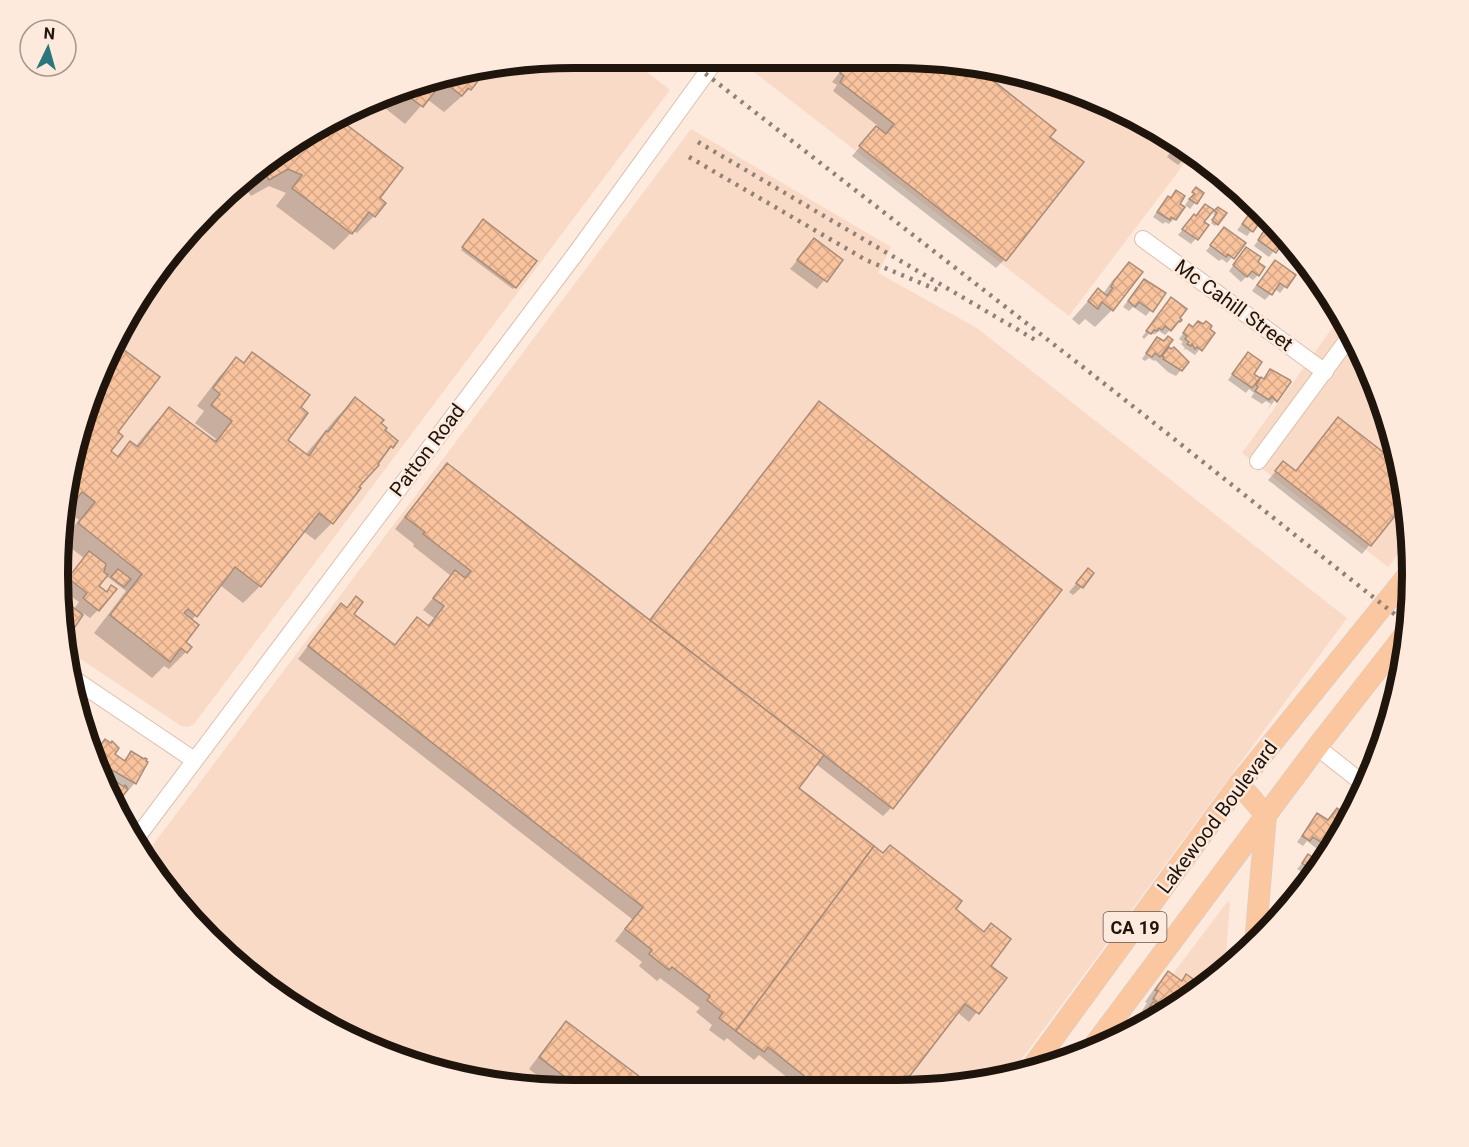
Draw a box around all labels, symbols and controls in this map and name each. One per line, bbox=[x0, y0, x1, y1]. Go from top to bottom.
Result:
north arrow bbox=[18, 18, 78, 78]
text: N bbox=[43, 24, 56, 44]
street label: Mc Cahill Street bbox=[1170, 254, 1298, 356]
street label: Patton Road bbox=[384, 399, 470, 501]
street label: Lakewood Boulevard bbox=[1152, 736, 1282, 898]
road number: CA 19 bbox=[1104, 912, 1166, 942]

